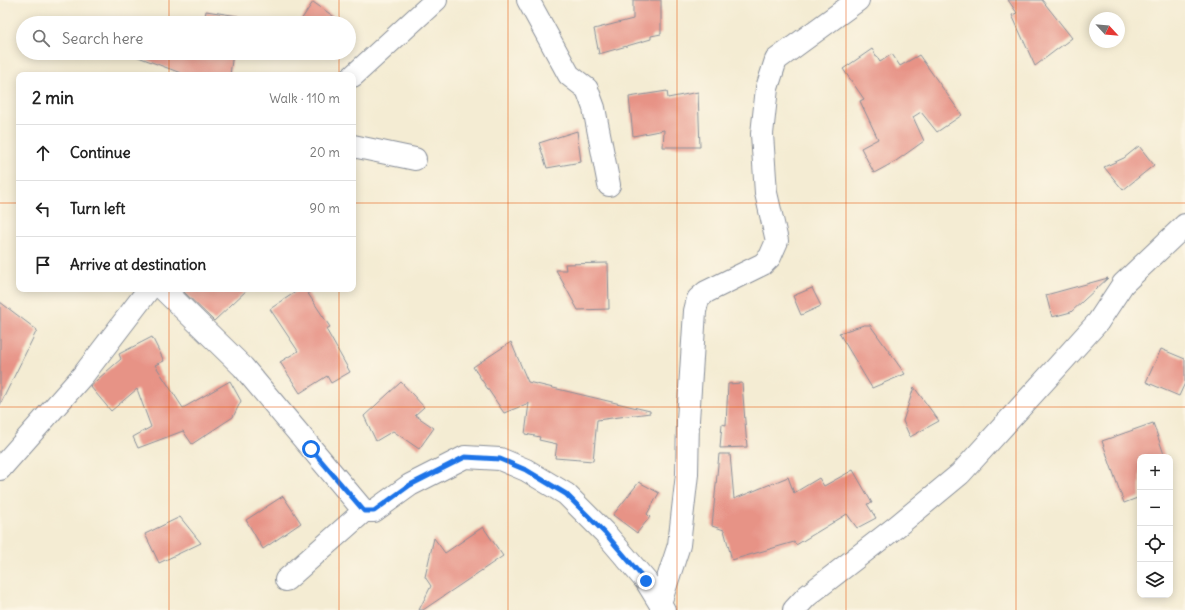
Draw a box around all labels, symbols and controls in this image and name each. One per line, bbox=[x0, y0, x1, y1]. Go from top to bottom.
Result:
north arrow bbox=[1089, 12, 1125, 48]
search box bbox=[16, 16, 356, 60]
icon: search bbox=[30, 27, 52, 49]
text: Search here bbox=[62, 29, 143, 48]
text: 2 min bbox=[32, 87, 74, 109]
text: Walk · 110 m bbox=[269, 90, 340, 107]
icon: ahead bbox=[32, 142, 54, 164]
text: Continue bbox=[70, 143, 131, 162]
text: 20 m bbox=[310, 144, 340, 161]
icon: left bbox=[32, 198, 54, 220]
text: Turn left bbox=[70, 199, 125, 218]
text: 90 m bbox=[309, 200, 340, 217]
icon: arrive bbox=[32, 254, 54, 276]
text: Arrive at destination bbox=[70, 255, 206, 274]
route start bbox=[302, 440, 320, 458]
map controls bbox=[1137, 454, 1173, 598]
button: + bbox=[1137, 454, 1173, 490]
button: − bbox=[1137, 490, 1173, 526]
button: locate bbox=[1137, 526, 1173, 562]
button: layers bbox=[1137, 562, 1173, 598]
route end bbox=[637, 572, 655, 590]

